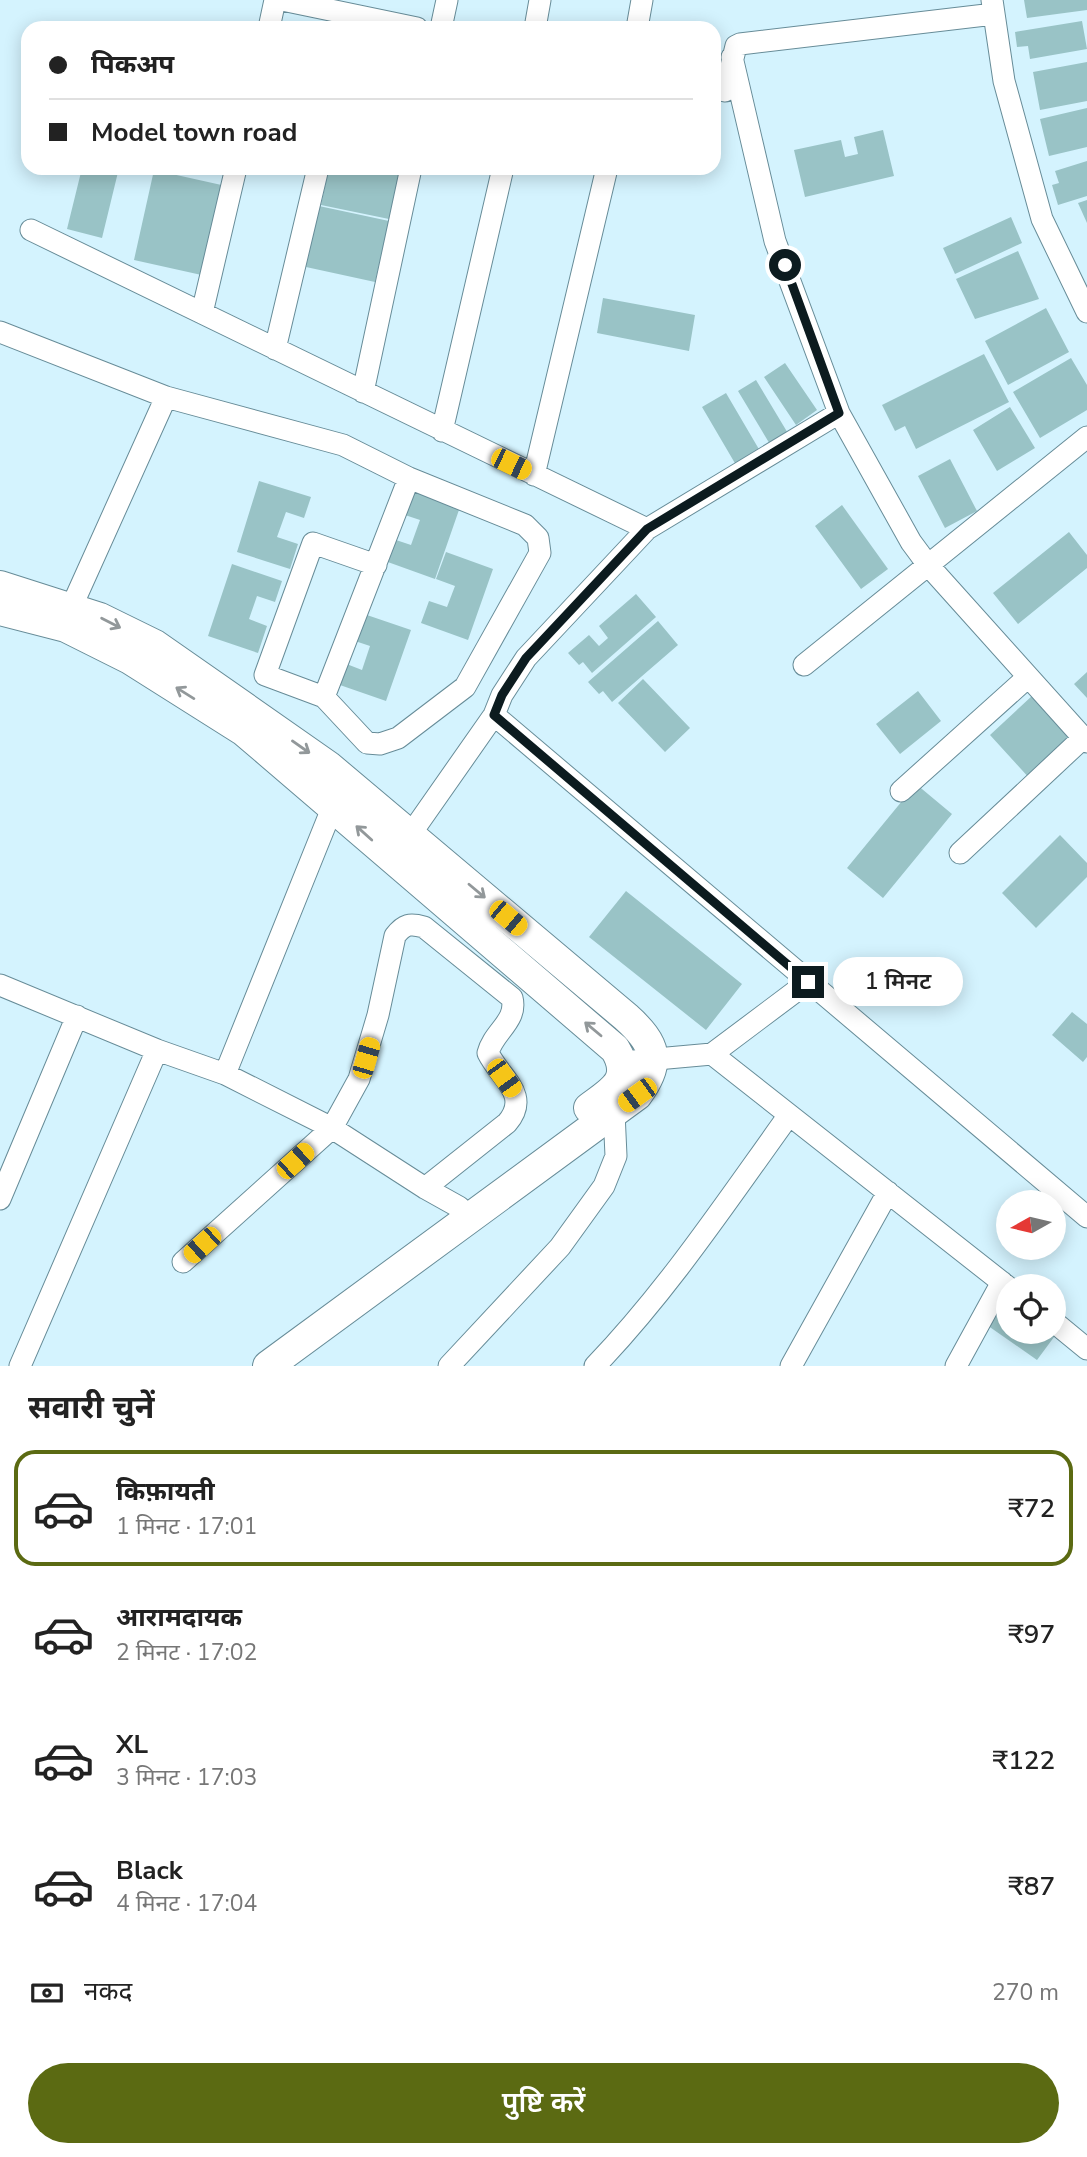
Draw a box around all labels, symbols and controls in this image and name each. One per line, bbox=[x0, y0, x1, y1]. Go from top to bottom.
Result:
text: पिकअप bbox=[91, 47, 174, 82]
text: Model town road bbox=[91, 115, 297, 150]
route start bbox=[769, 249, 801, 281]
car bbox=[488, 445, 535, 483]
one-way arrow bbox=[100, 617, 121, 631]
one-way arrow bbox=[176, 686, 195, 701]
one-way arrow bbox=[291, 740, 310, 754]
one-way arrow bbox=[355, 826, 373, 842]
one-way arrow bbox=[468, 883, 486, 899]
car bbox=[486, 896, 531, 940]
callout: 1 मिनट bbox=[832, 958, 962, 1006]
route end bbox=[792, 966, 824, 998]
text: 1 मिनट bbox=[865, 966, 931, 997]
one-way arrow bbox=[584, 1021, 602, 1036]
car bbox=[351, 1035, 382, 1081]
car bbox=[484, 1055, 525, 1101]
car bbox=[614, 1074, 661, 1116]
car bbox=[273, 1139, 318, 1183]
north arrow bbox=[996, 1190, 1066, 1260]
map controls bbox=[996, 1190, 1066, 1344]
car bbox=[180, 1223, 225, 1267]
button: locate bbox=[996, 1274, 1066, 1344]
text: सवारी चुनें bbox=[28, 1386, 154, 1429]
text: किफ़ायती bbox=[116, 1474, 215, 1509]
icon: car bbox=[32, 1477, 95, 1540]
text: ₹72 bbox=[1008, 1491, 1055, 1526]
text: 1 मिनट · 17:01 bbox=[116, 1511, 257, 1542]
text: आरामदायक bbox=[116, 1600, 242, 1635]
icon: car bbox=[32, 1603, 95, 1666]
text: ₹97 bbox=[1008, 1617, 1055, 1652]
text: 2 मिनट · 17:02 bbox=[116, 1637, 257, 1668]
text: XL bbox=[116, 1727, 148, 1762]
icon: car bbox=[32, 1729, 95, 1792]
text: ₹122 bbox=[993, 1743, 1055, 1778]
text: 3 मिनट · 17:03 bbox=[116, 1762, 257, 1793]
text: Black bbox=[116, 1853, 183, 1888]
icon: car bbox=[32, 1855, 95, 1918]
text: ₹87 bbox=[1008, 1869, 1055, 1904]
text: 4 मिनट · 17:04 bbox=[116, 1888, 257, 1919]
icon: cash bbox=[28, 1974, 66, 2012]
text: नकद bbox=[84, 1974, 132, 2009]
text: 270 m bbox=[992, 1977, 1059, 2008]
button: पुष्टि करें bbox=[28, 2063, 1059, 2143]

